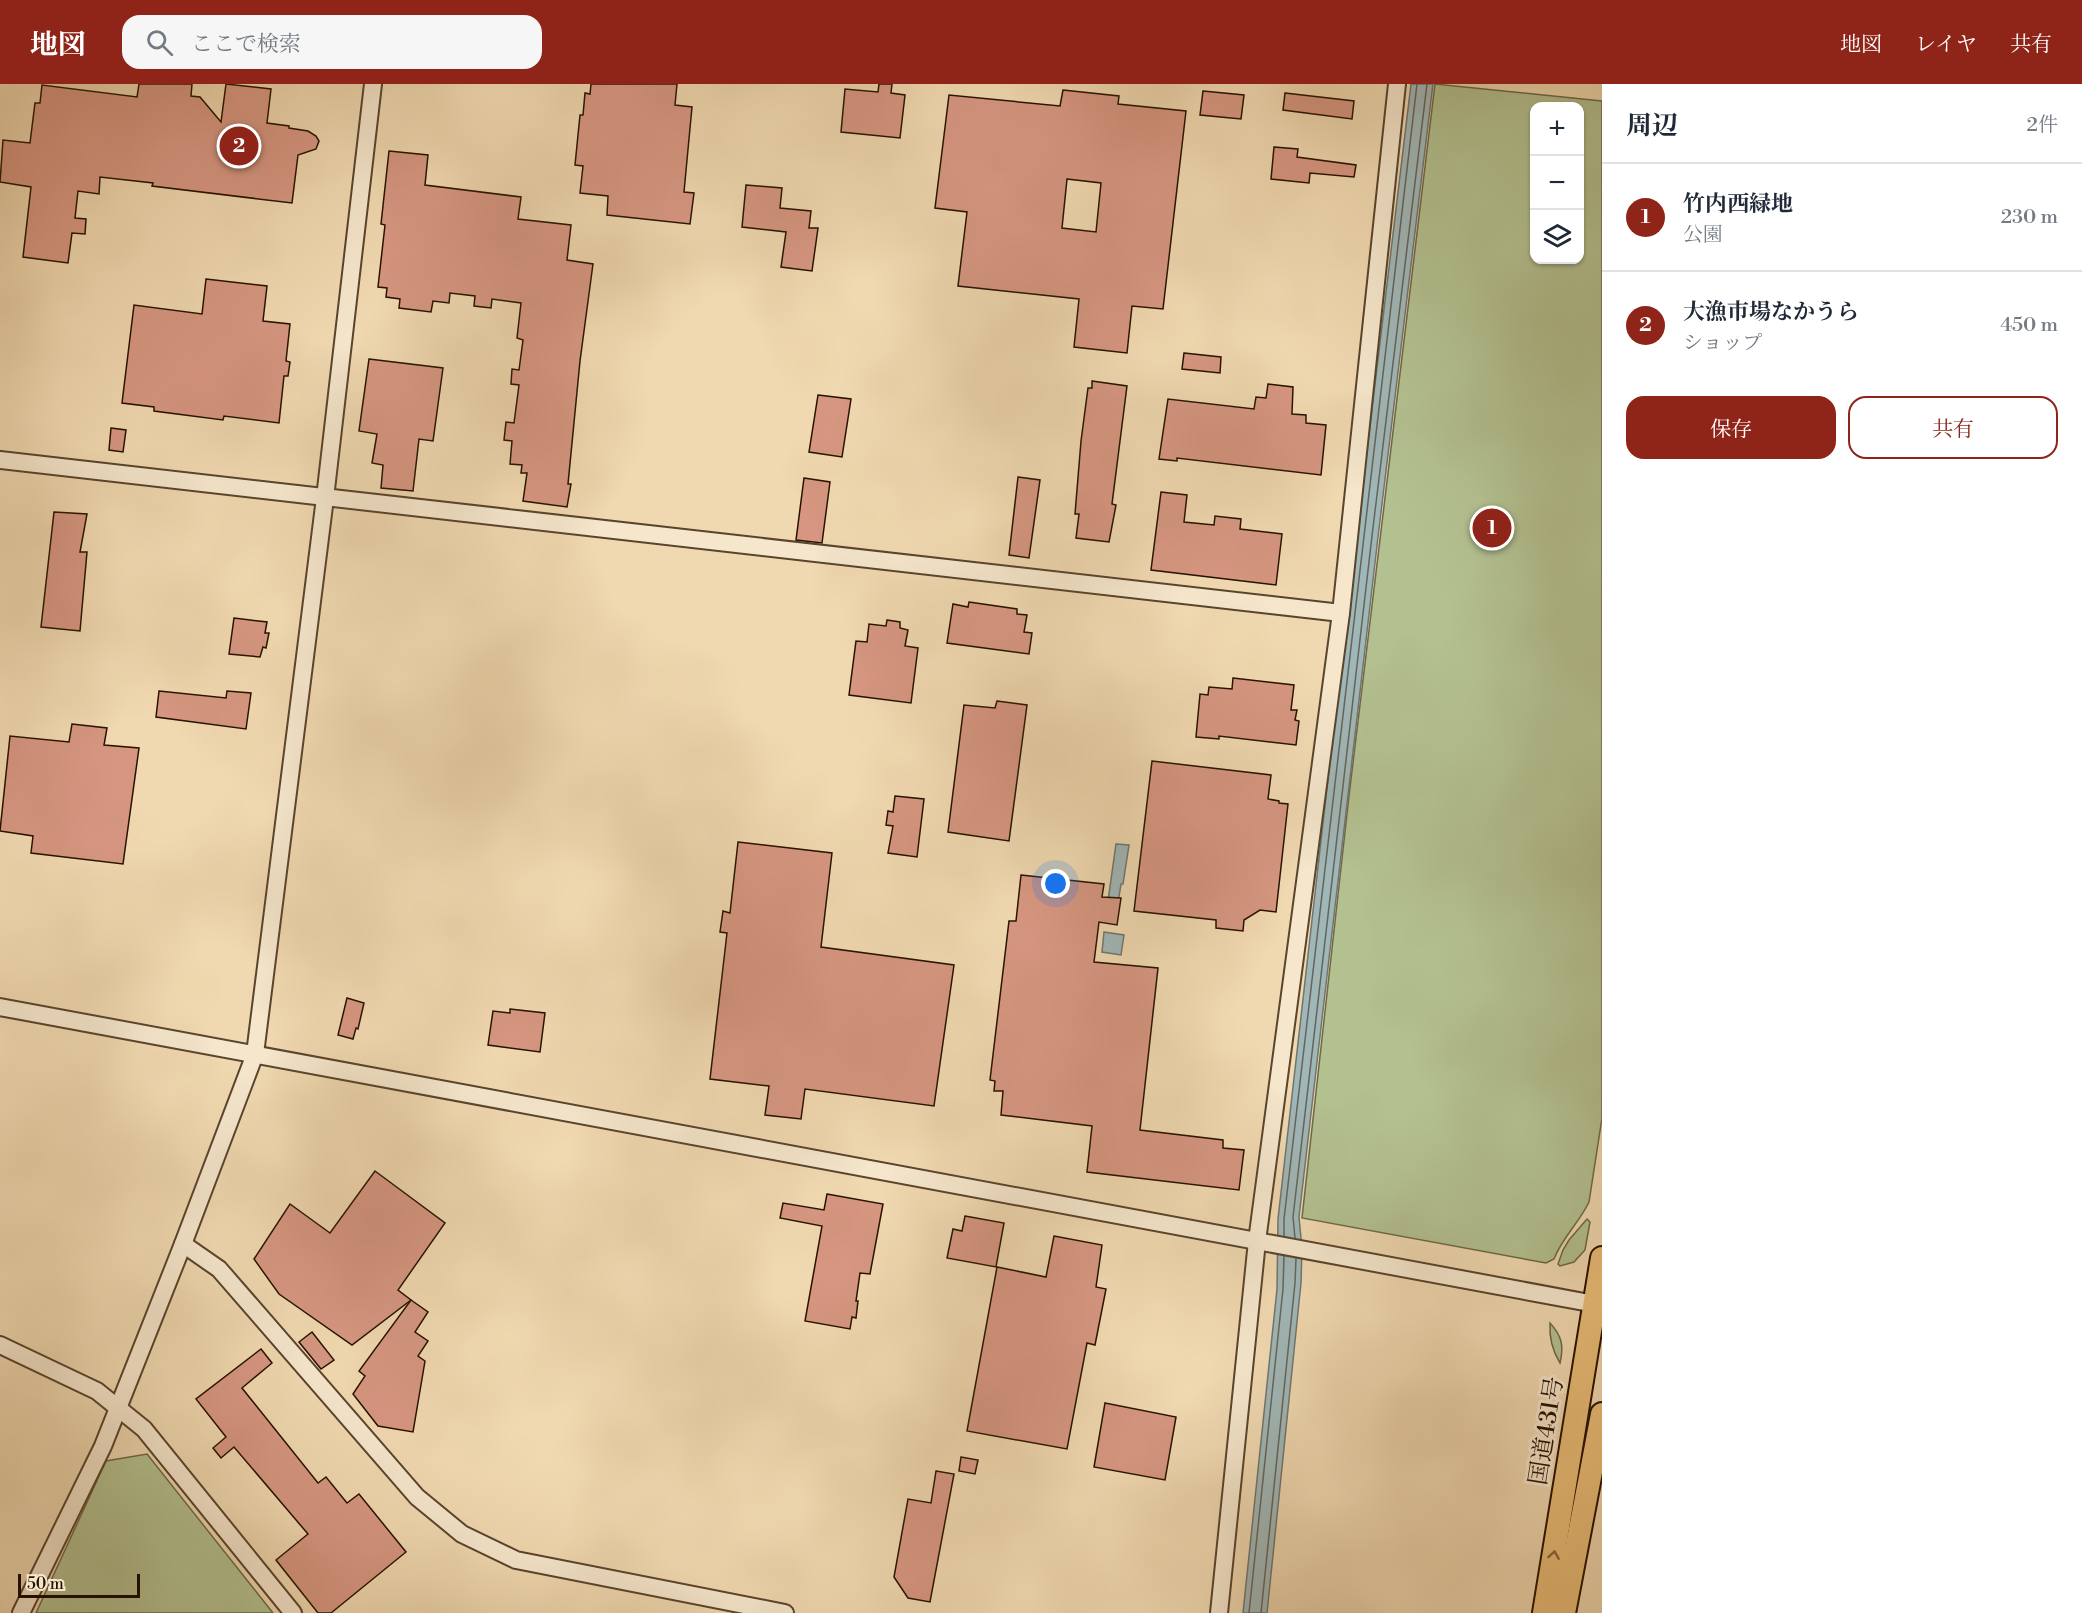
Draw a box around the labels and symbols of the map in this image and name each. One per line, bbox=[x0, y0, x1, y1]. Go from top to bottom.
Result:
pin: 2 bbox=[220, 124, 258, 168]
pin: 1 bbox=[1472, 506, 1512, 550]
your location bbox=[1041, 869, 1070, 898]
street label: 国道431号 bbox=[1524, 1375, 1570, 1487]
one-way arrow bbox=[1547, 1551, 1560, 1561]
scale bar bbox=[18, 1571, 140, 1598]

